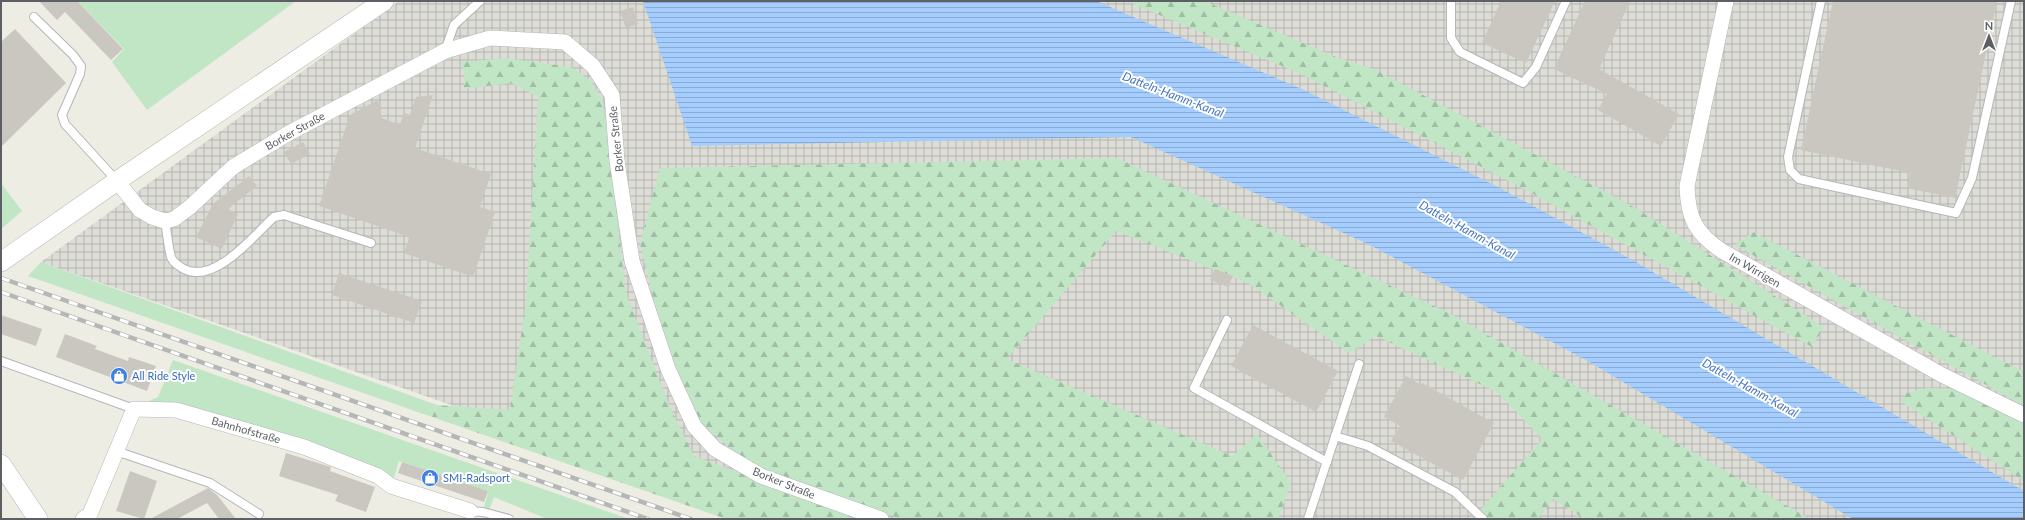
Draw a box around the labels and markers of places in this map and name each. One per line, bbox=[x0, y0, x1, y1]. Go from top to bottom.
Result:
shop icon: All Ride Style bbox=[109, 366, 129, 386]
place label: All Ride Style bbox=[132, 369, 196, 382]
shop icon: SMI-Radsport bbox=[420, 468, 440, 488]
place label: SMI-Radsport bbox=[443, 471, 510, 484]

